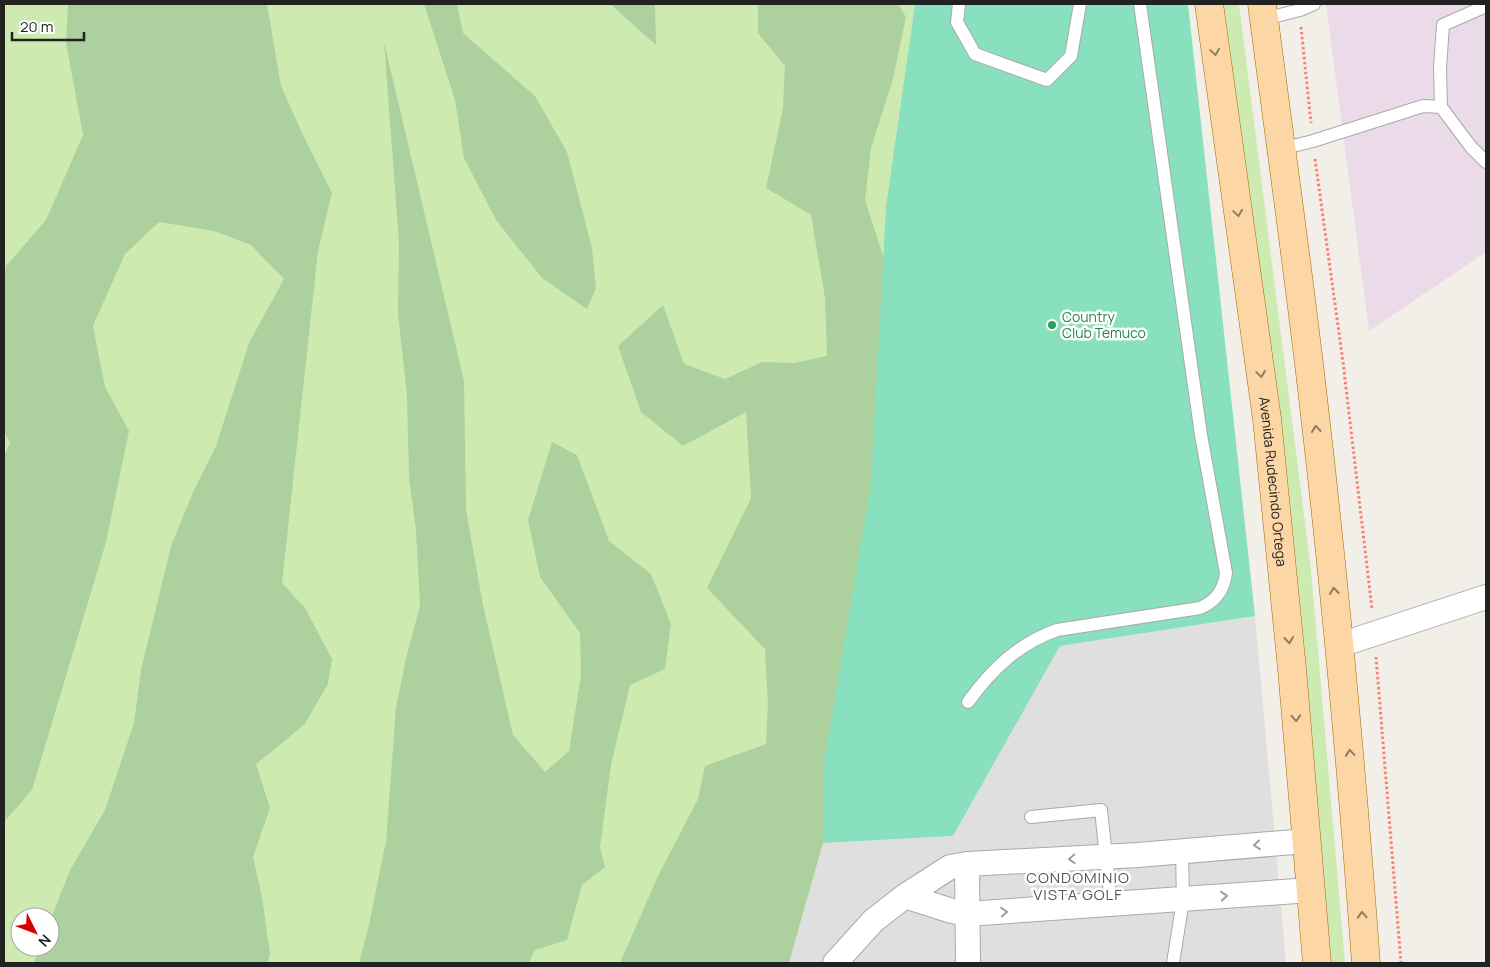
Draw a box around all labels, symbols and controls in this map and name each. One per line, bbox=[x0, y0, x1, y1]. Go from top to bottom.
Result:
scale bar bbox=[12, 10, 85, 42]
text: 20 m bbox=[20, 16, 53, 37]
one-way arrow bbox=[1210, 48, 1220, 56]
one-way arrow bbox=[1232, 209, 1243, 217]
place label: Country Club Temuco bbox=[1062, 307, 1146, 342]
marker: Country Club Temuco bbox=[1046, 319, 1058, 331]
one-way arrow bbox=[1255, 370, 1266, 378]
street label: Avenida Rudecindo Ortega bbox=[1255, 396, 1292, 567]
one-way arrow bbox=[1311, 425, 1322, 433]
one-way arrow bbox=[1329, 587, 1340, 595]
one-way arrow bbox=[1283, 636, 1294, 644]
one-way arrow bbox=[1290, 714, 1301, 722]
one-way arrow bbox=[1345, 748, 1356, 756]
one-way arrow bbox=[1253, 839, 1261, 850]
one-way arrow bbox=[1067, 854, 1075, 865]
district label: CONDOMINIO VISTA GOLF bbox=[1026, 867, 1130, 905]
one-way arrow bbox=[1221, 891, 1229, 902]
one-way arrow bbox=[1000, 906, 1008, 917]
north arrow bbox=[10, 907, 60, 957]
one-way arrow bbox=[1357, 910, 1368, 918]
text: N bbox=[35, 931, 55, 951]

